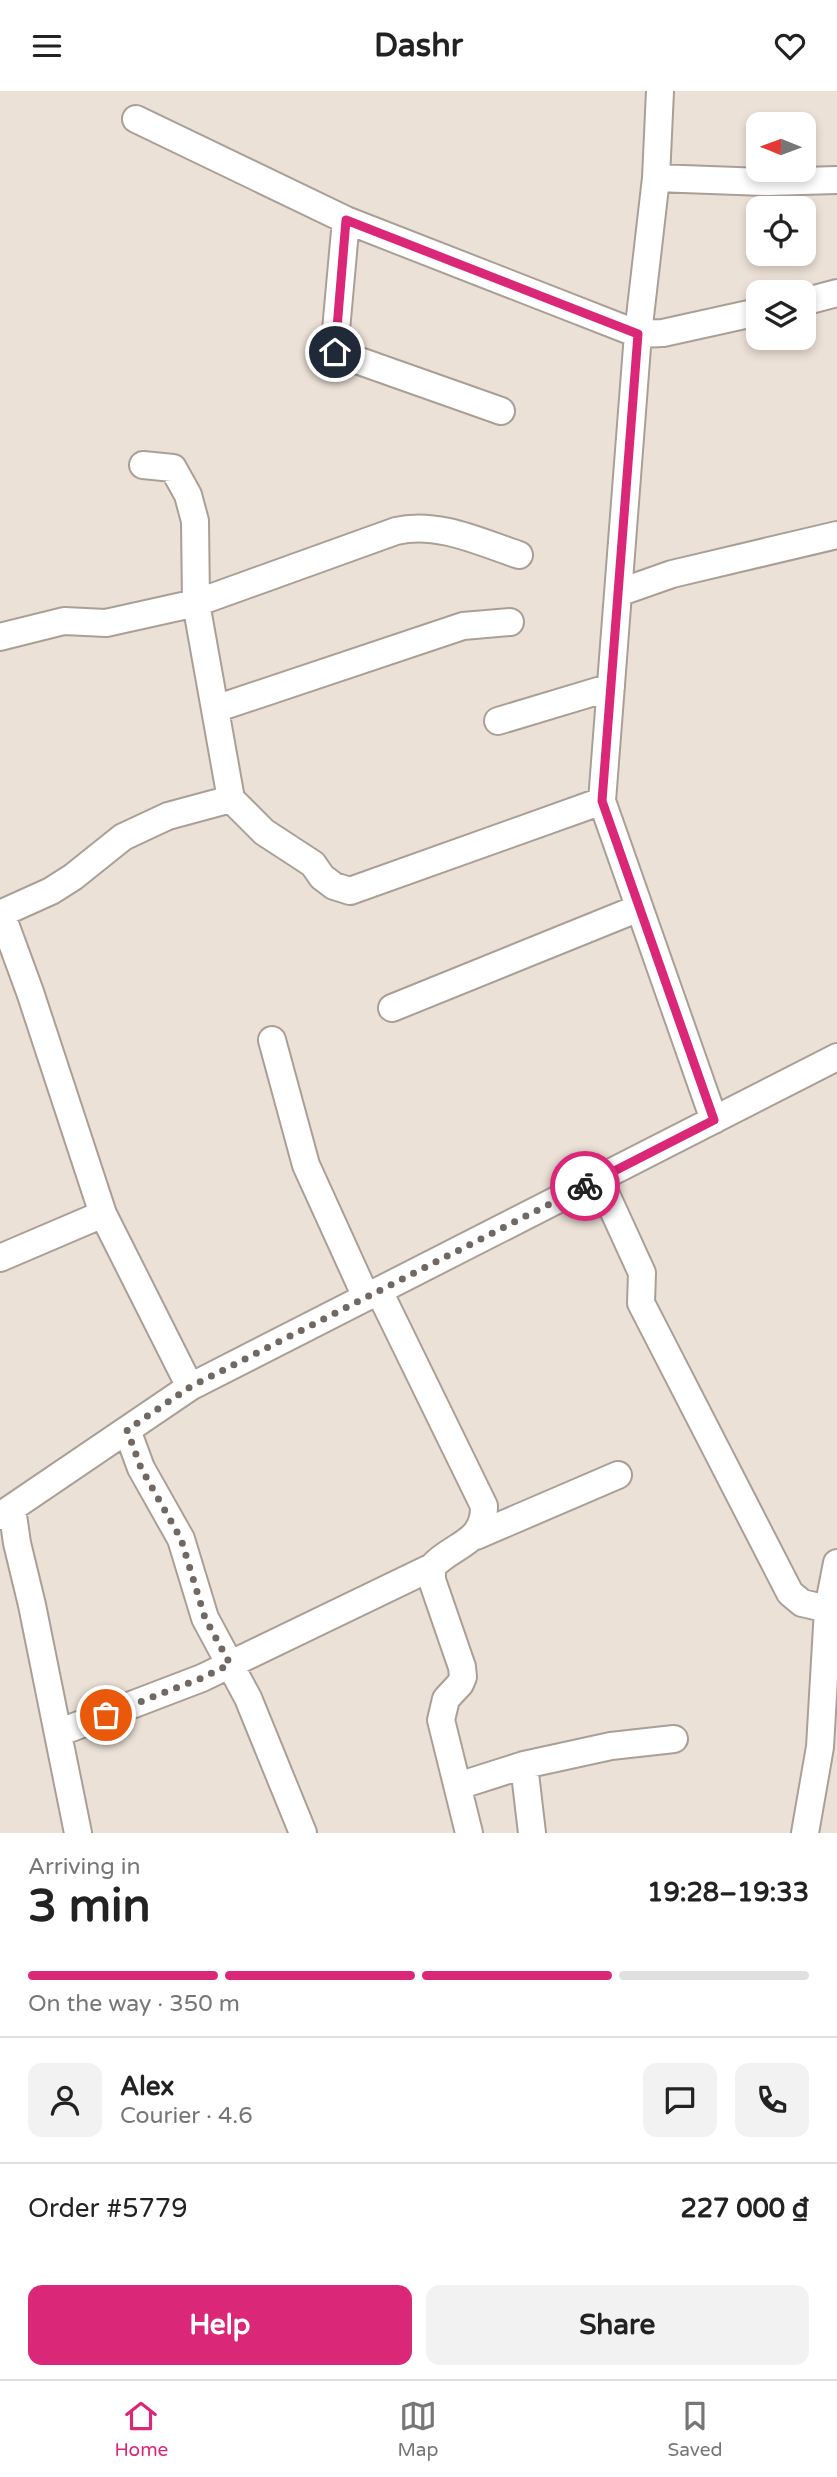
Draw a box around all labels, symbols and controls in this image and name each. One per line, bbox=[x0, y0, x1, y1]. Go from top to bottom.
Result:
icon: menu bbox=[28, 27, 66, 65]
text: Dashr bbox=[374, 27, 463, 65]
icon: heart bbox=[771, 27, 809, 65]
north arrow bbox=[746, 112, 816, 182]
map controls bbox=[746, 112, 816, 350]
button: locate bbox=[746, 196, 816, 266]
button: layers bbox=[746, 280, 816, 350]
pin bbox=[305, 322, 365, 382]
icon: home bbox=[316, 333, 354, 371]
courier bbox=[550, 1151, 620, 1221]
icon: bike bbox=[566, 1167, 604, 1205]
pin bbox=[76, 1685, 136, 1745]
icon: bag bbox=[87, 1696, 125, 1734]
text: Arriving in bbox=[28, 1853, 141, 1881]
text: 19:28–19:33 bbox=[647, 1877, 809, 1908]
text: 3 min bbox=[28, 1879, 151, 1934]
text: On the way · 350 m bbox=[28, 1990, 240, 2018]
button: person bbox=[28, 2063, 102, 2137]
button: chat bbox=[643, 2063, 717, 2137]
button: phone bbox=[735, 2063, 809, 2137]
text: Alex bbox=[120, 2071, 174, 2102]
text: Courier · 4.6 bbox=[120, 2102, 253, 2130]
text: Order #5779 bbox=[28, 2193, 188, 2224]
text: 227 000 ₫ bbox=[680, 2193, 809, 2224]
button: Help bbox=[28, 2285, 412, 2365]
button: Share bbox=[426, 2285, 809, 2365]
tab: Home bbox=[115, 2397, 168, 2461]
tab: Map bbox=[397, 2397, 438, 2461]
tab: Saved bbox=[668, 2397, 722, 2461]

